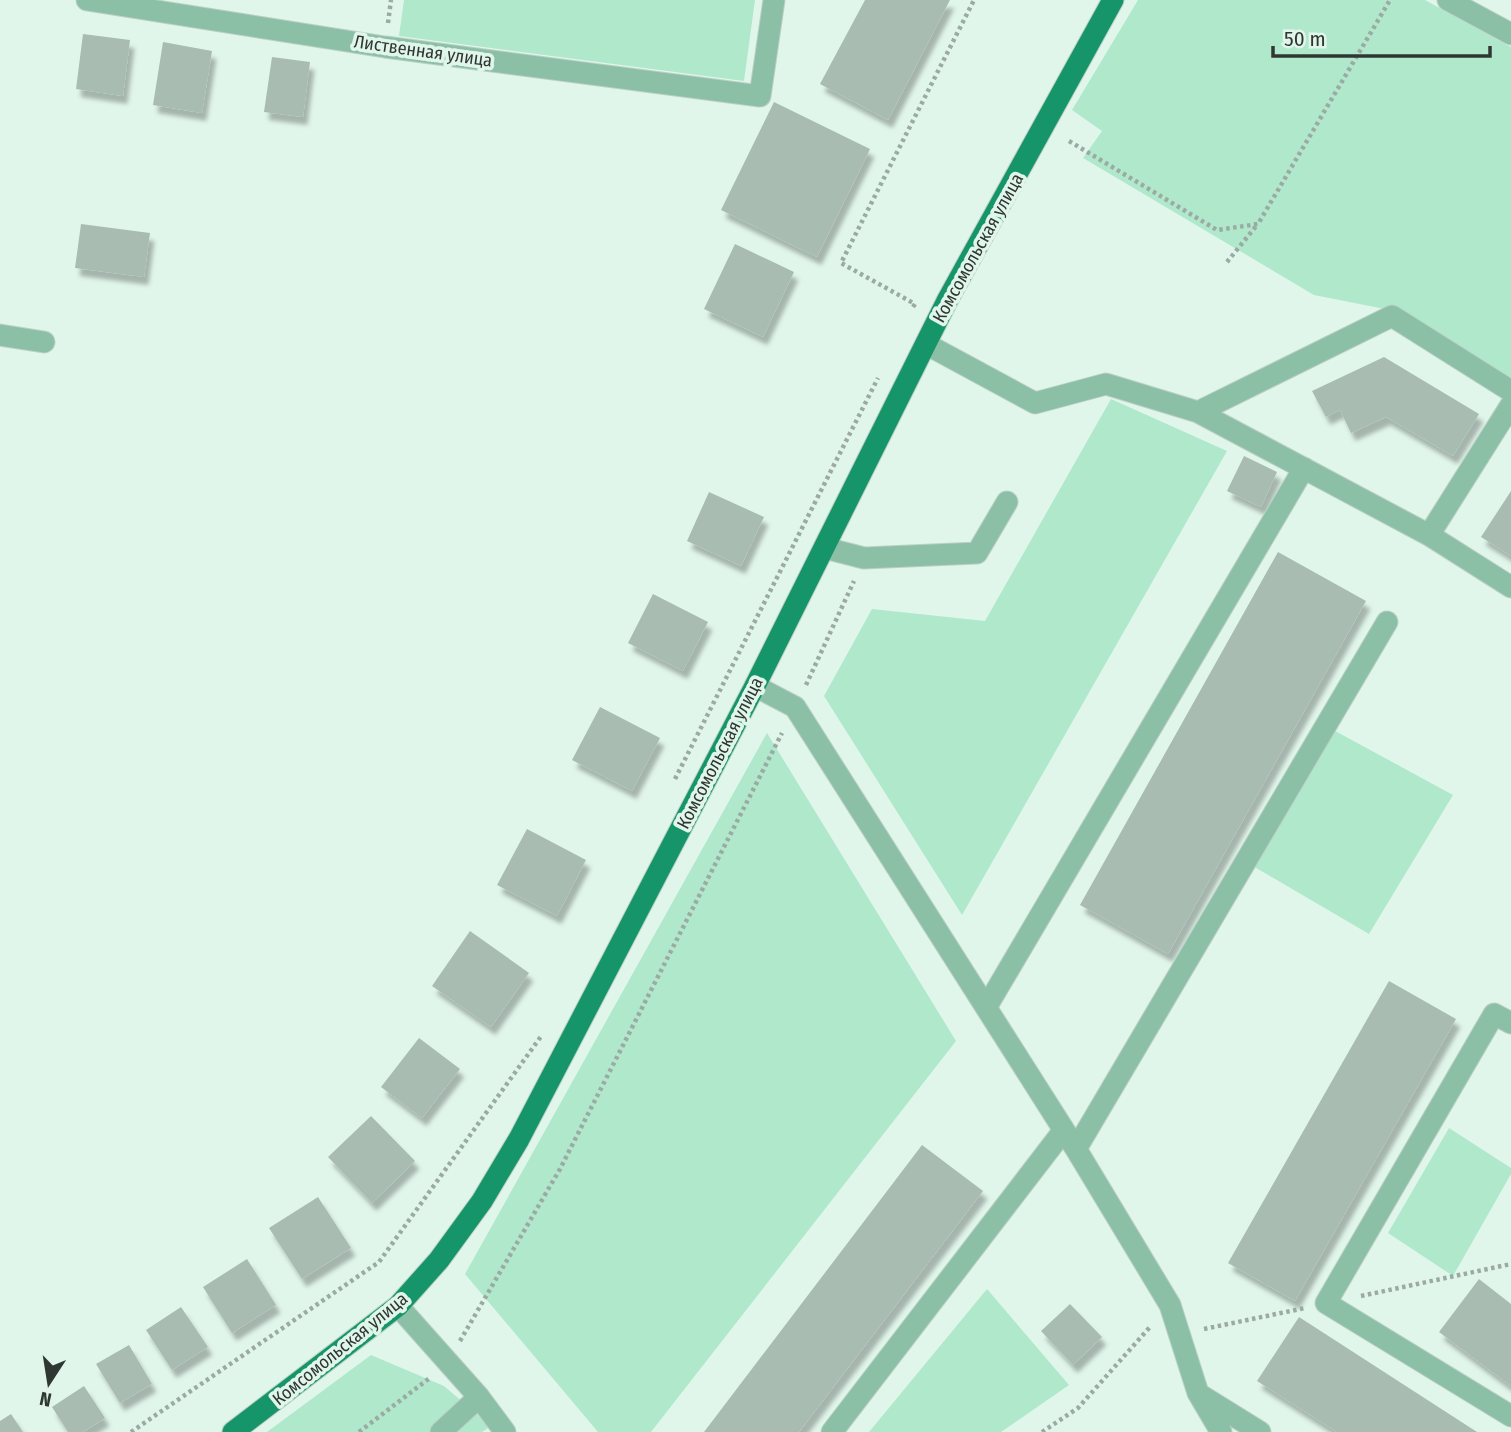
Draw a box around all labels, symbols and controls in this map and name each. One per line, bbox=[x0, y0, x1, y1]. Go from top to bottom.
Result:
scale bar bbox=[1273, 14, 1490, 58]
text: 50 m bbox=[1284, 26, 1326, 52]
street label: Лиственная улица bbox=[352, 30, 494, 72]
street label: Комсомольская улица bbox=[928, 169, 1028, 327]
street label: Комсомольская улица bbox=[672, 673, 768, 833]
street label: Комсомольская улица bbox=[268, 1288, 412, 1410]
north arrow bbox=[14, 1348, 84, 1418]
text: N bbox=[38, 1387, 54, 1412]

